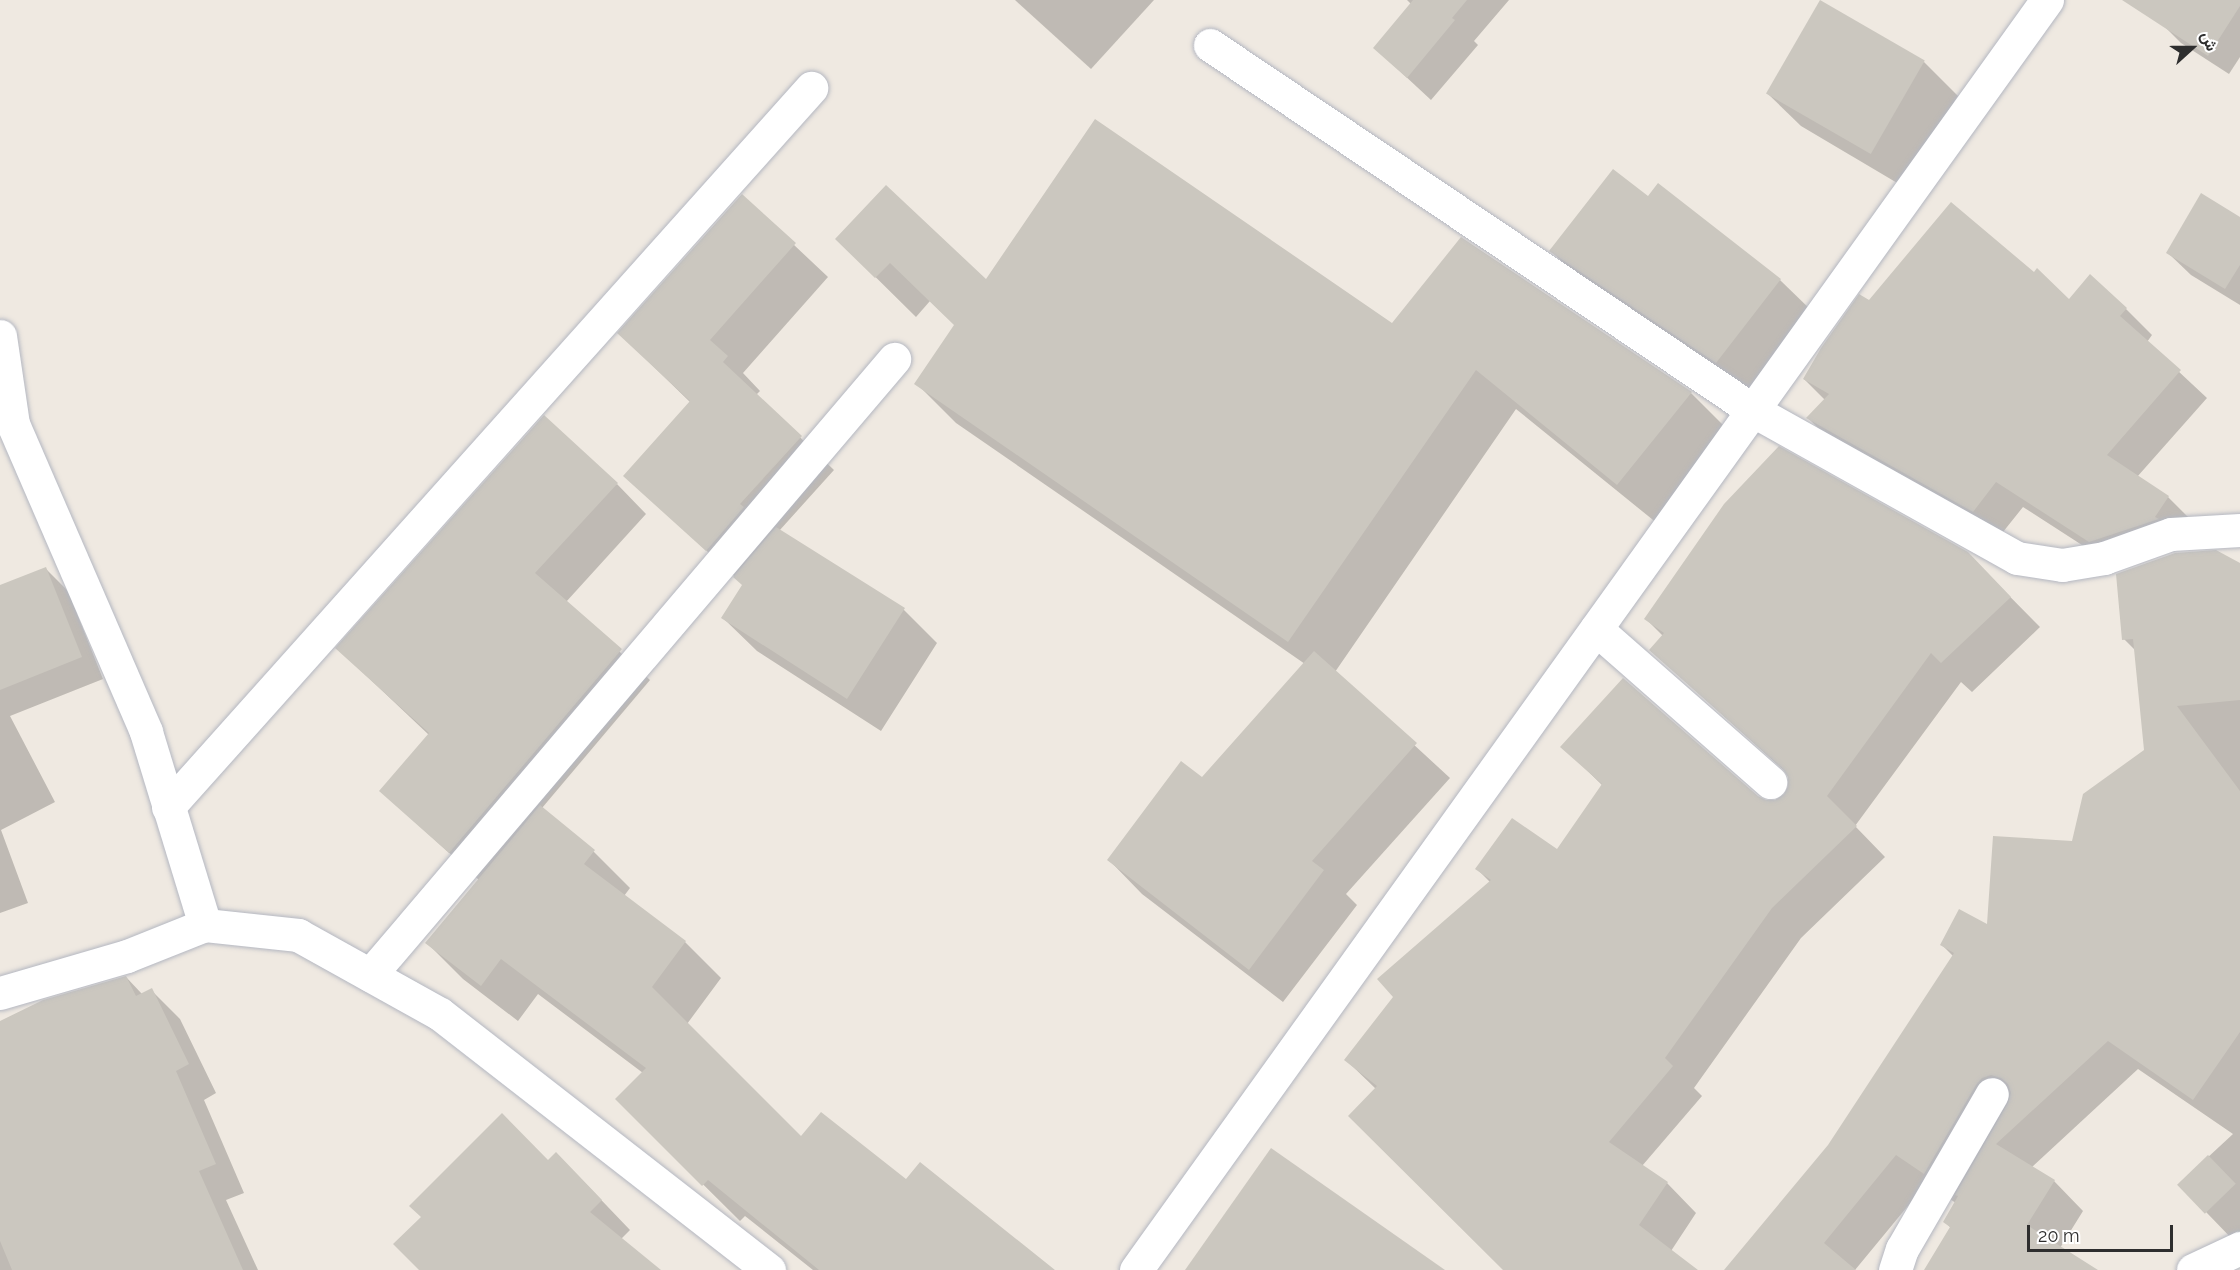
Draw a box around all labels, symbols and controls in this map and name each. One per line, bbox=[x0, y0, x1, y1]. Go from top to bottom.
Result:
north arrow bbox=[2162, 18, 2222, 78]
text: ش bbox=[2197, 29, 2222, 54]
scale bar bbox=[2030, 1213, 2176, 1251]
text: 20 m bbox=[2038, 1225, 2080, 1246]

